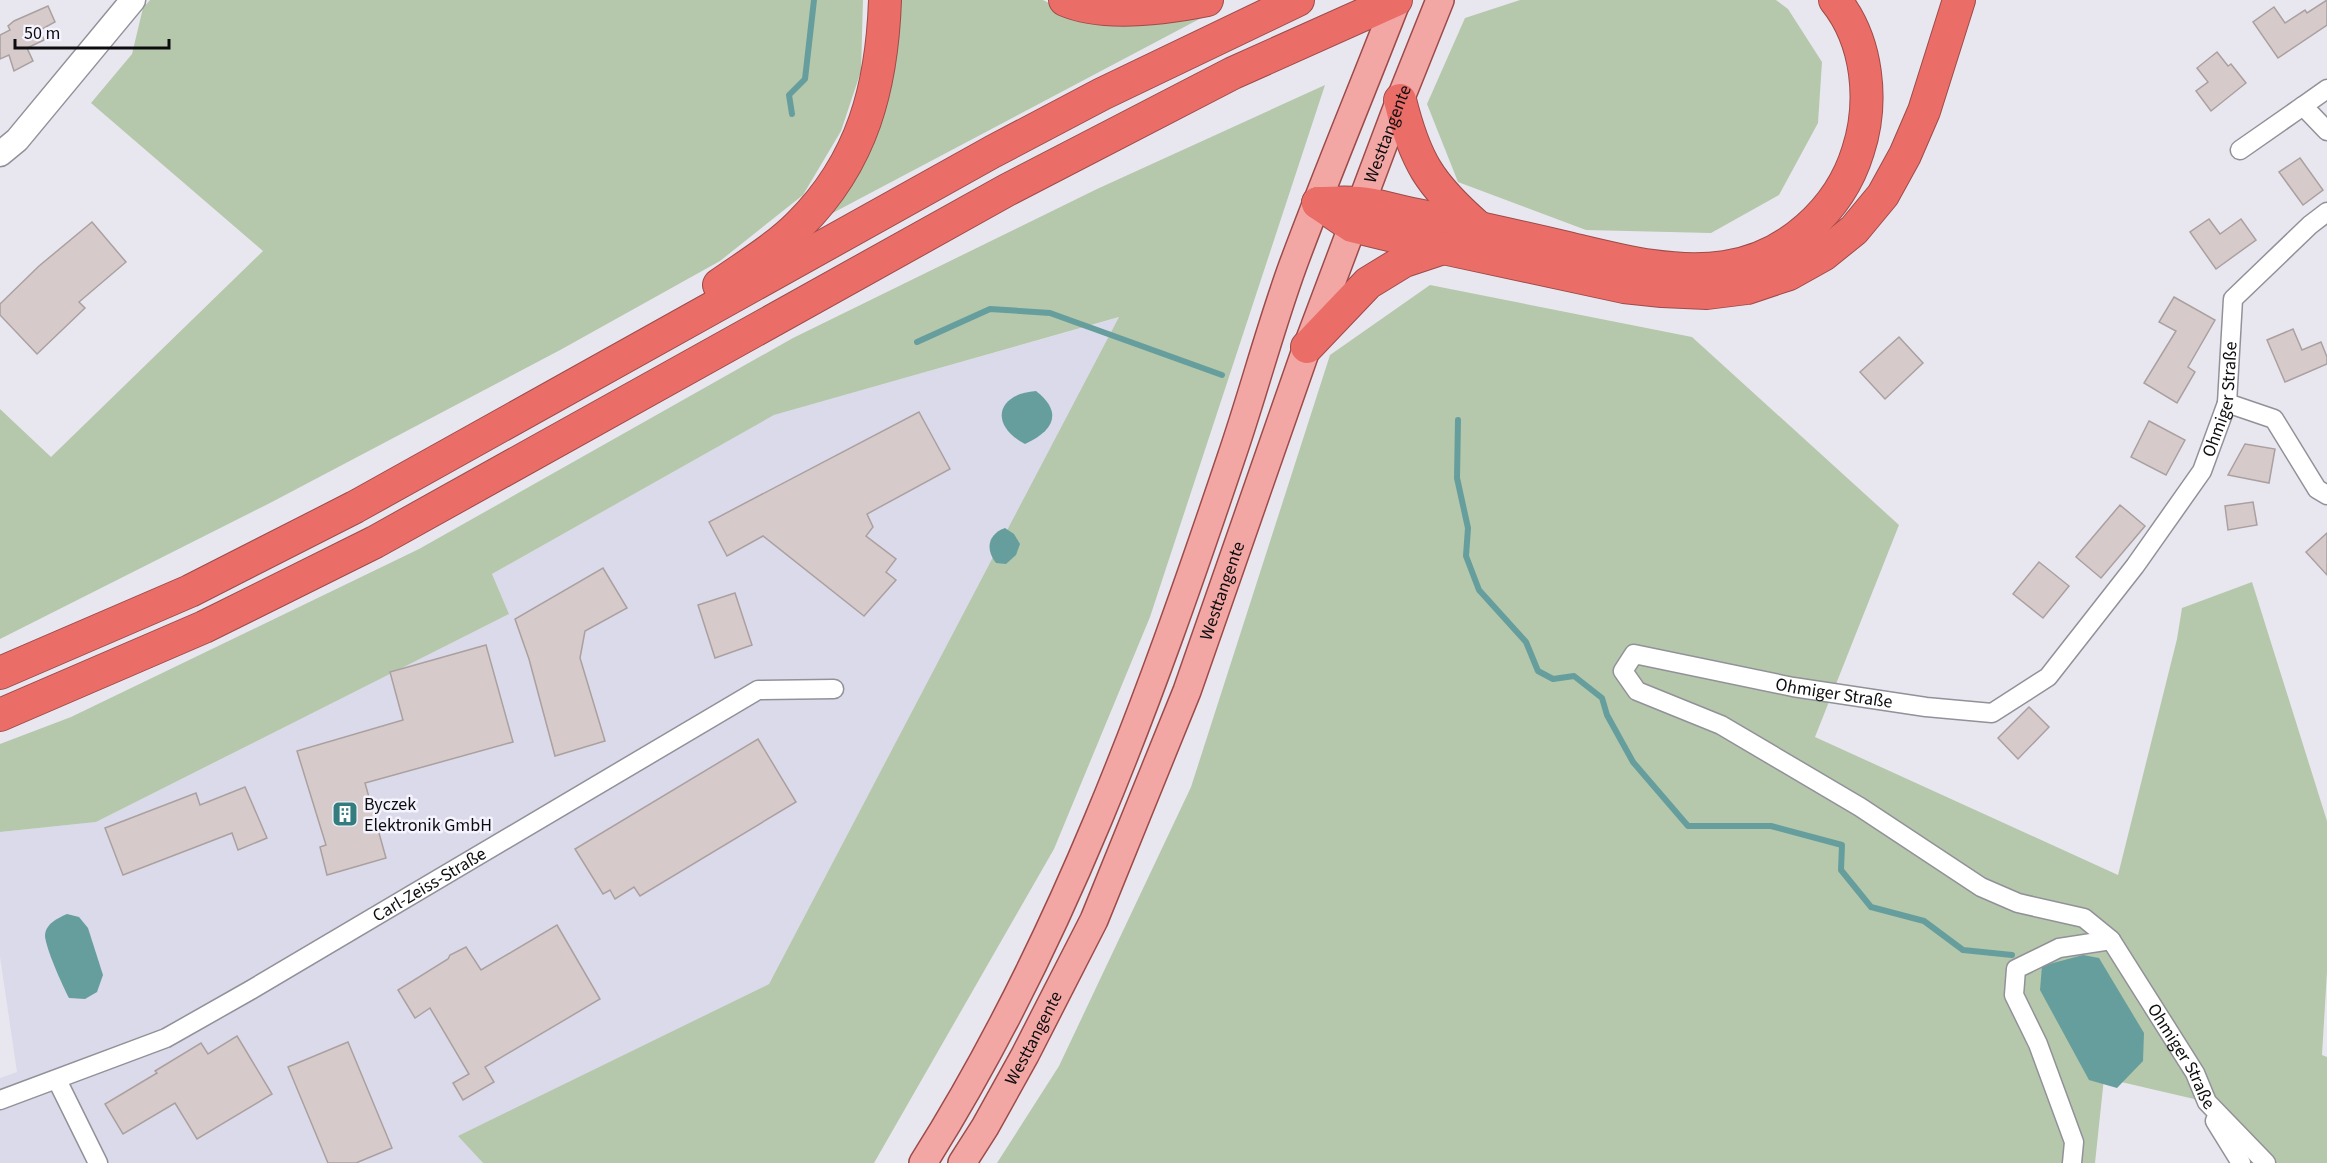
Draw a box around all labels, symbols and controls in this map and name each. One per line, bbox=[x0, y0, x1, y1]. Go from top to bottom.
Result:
scale bar bbox=[15, 12, 170, 50]
text: 50 m bbox=[24, 21, 60, 46]
street label: Westtangente bbox=[1357, 81, 1417, 186]
street label: Ohmiger Straße bbox=[2196, 341, 2243, 461]
street label: Westtangente bbox=[1193, 538, 1251, 644]
street label: Ohmiger Straße bbox=[1773, 671, 1894, 714]
place label: Byczek Elektronik GmbH bbox=[364, 792, 492, 838]
building icon: Byczek Elektronik GmbH bbox=[330, 799, 360, 829]
street label: Carl-Zeiss-Straße bbox=[368, 841, 491, 928]
street label: Westtangente bbox=[998, 987, 1068, 1090]
street label: Ohmiger Straße bbox=[2141, 998, 2221, 1115]

